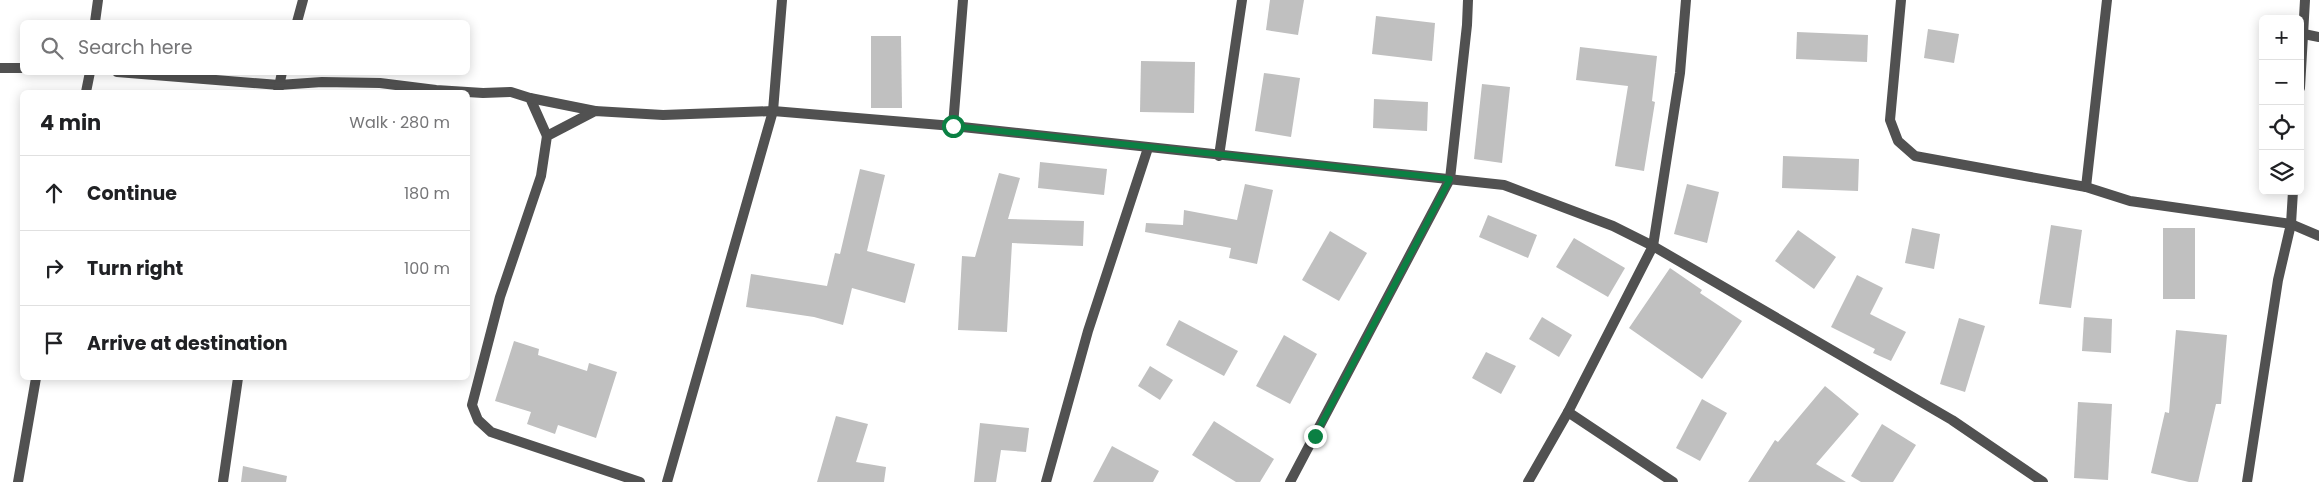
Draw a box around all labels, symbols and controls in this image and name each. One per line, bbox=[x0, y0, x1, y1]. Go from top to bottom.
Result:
map controls bbox=[2259, 15, 2304, 195]
button: + bbox=[2259, 15, 2304, 60]
search box bbox=[20, 20, 470, 75]
icon: search bbox=[38, 34, 66, 62]
text: Search here bbox=[78, 34, 192, 61]
button: − bbox=[2259, 60, 2304, 105]
button: locate bbox=[2259, 105, 2304, 150]
text: 4 min bbox=[40, 108, 101, 137]
text: Walk · 280 m bbox=[349, 111, 450, 134]
route start bbox=[942, 115, 965, 138]
button: layers bbox=[2259, 150, 2304, 195]
icon: ahead bbox=[40, 179, 68, 207]
text: Continue bbox=[87, 180, 177, 207]
text: 180 m bbox=[404, 182, 450, 205]
icon: right bbox=[40, 254, 68, 282]
text: Turn right bbox=[87, 255, 183, 282]
text: 100 m bbox=[404, 257, 450, 280]
icon: arrive bbox=[40, 329, 68, 357]
text: Arrive at destination bbox=[87, 330, 288, 357]
route end bbox=[1304, 425, 1327, 448]

